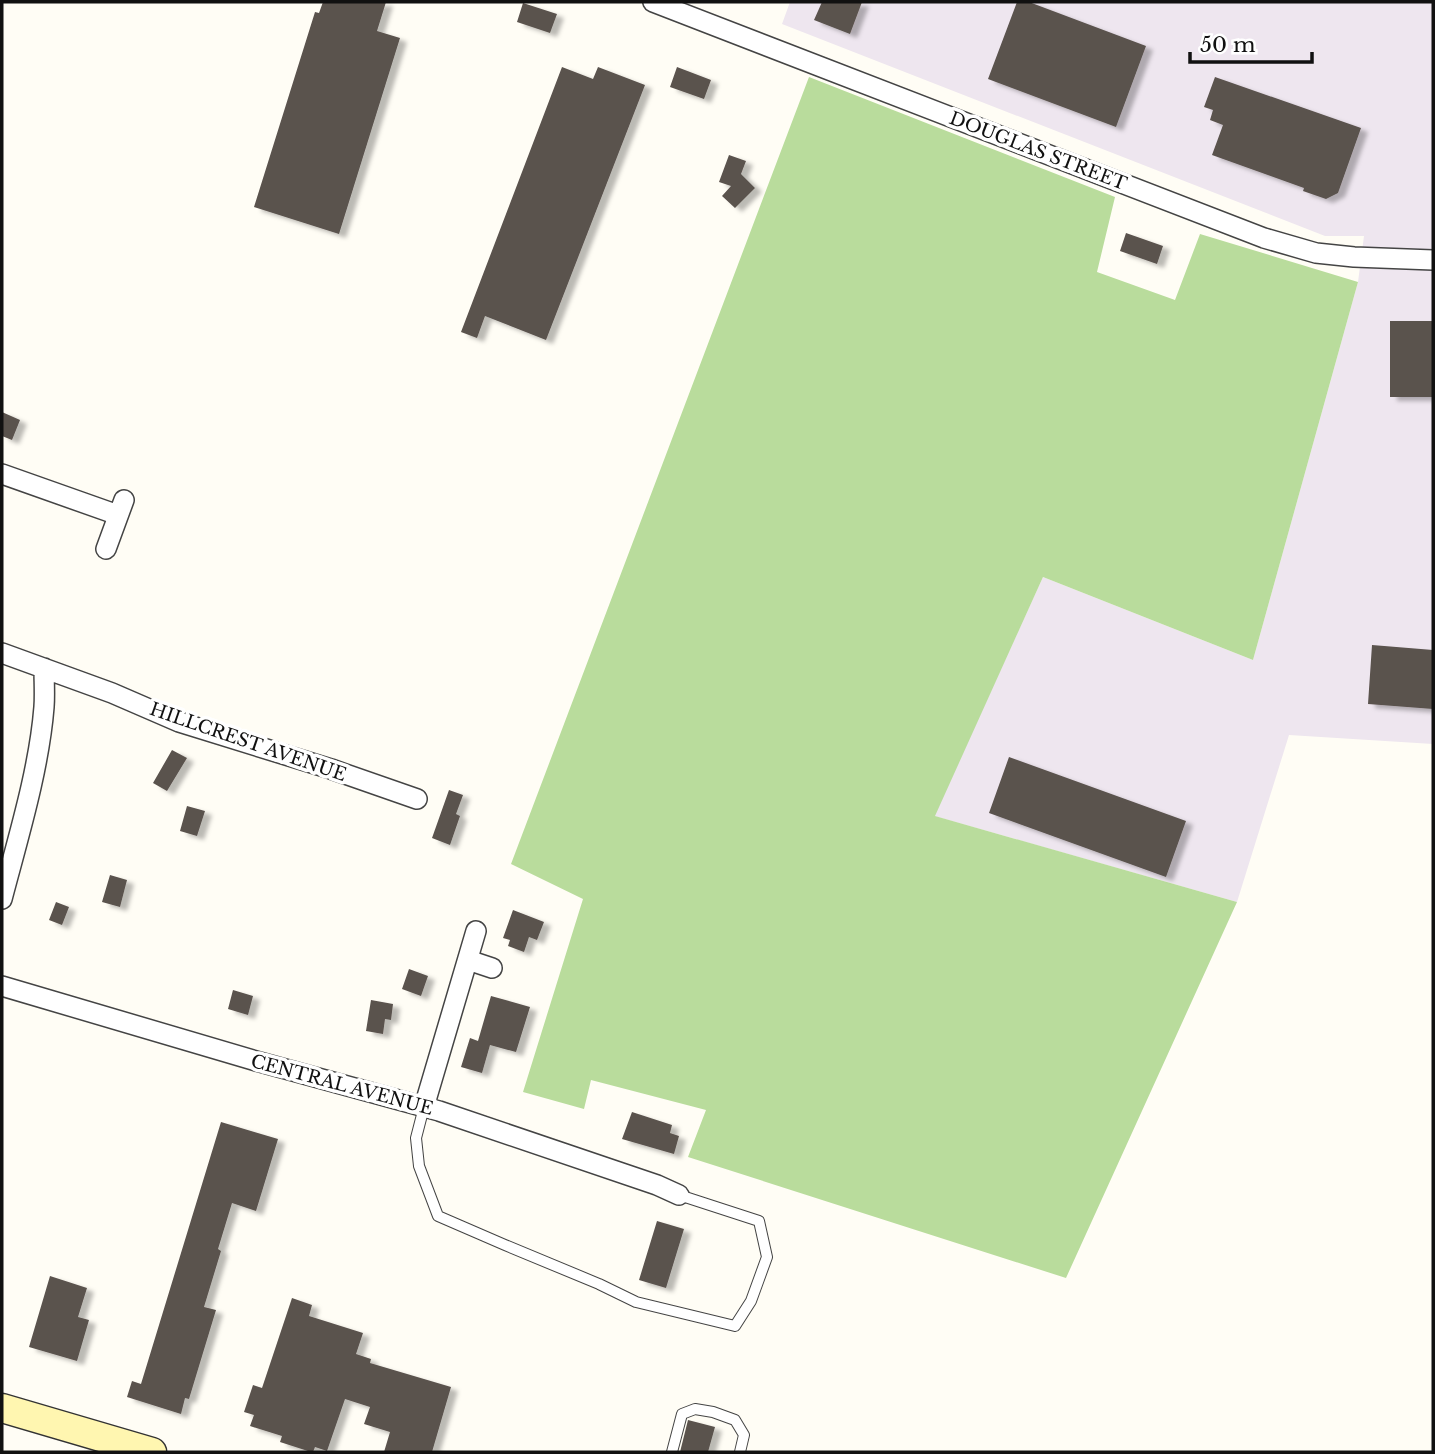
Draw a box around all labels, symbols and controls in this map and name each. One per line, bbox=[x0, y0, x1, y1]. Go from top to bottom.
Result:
scale bar bbox=[1190, 21, 1312, 65]
text: 50 m bbox=[1200, 32, 1256, 58]
street label: DOUGLAS STREET bbox=[946, 107, 1130, 195]
street label: HILLCREST AVENUE bbox=[147, 698, 349, 786]
street label: CENTRAL AVENUE bbox=[248, 1050, 436, 1120]

